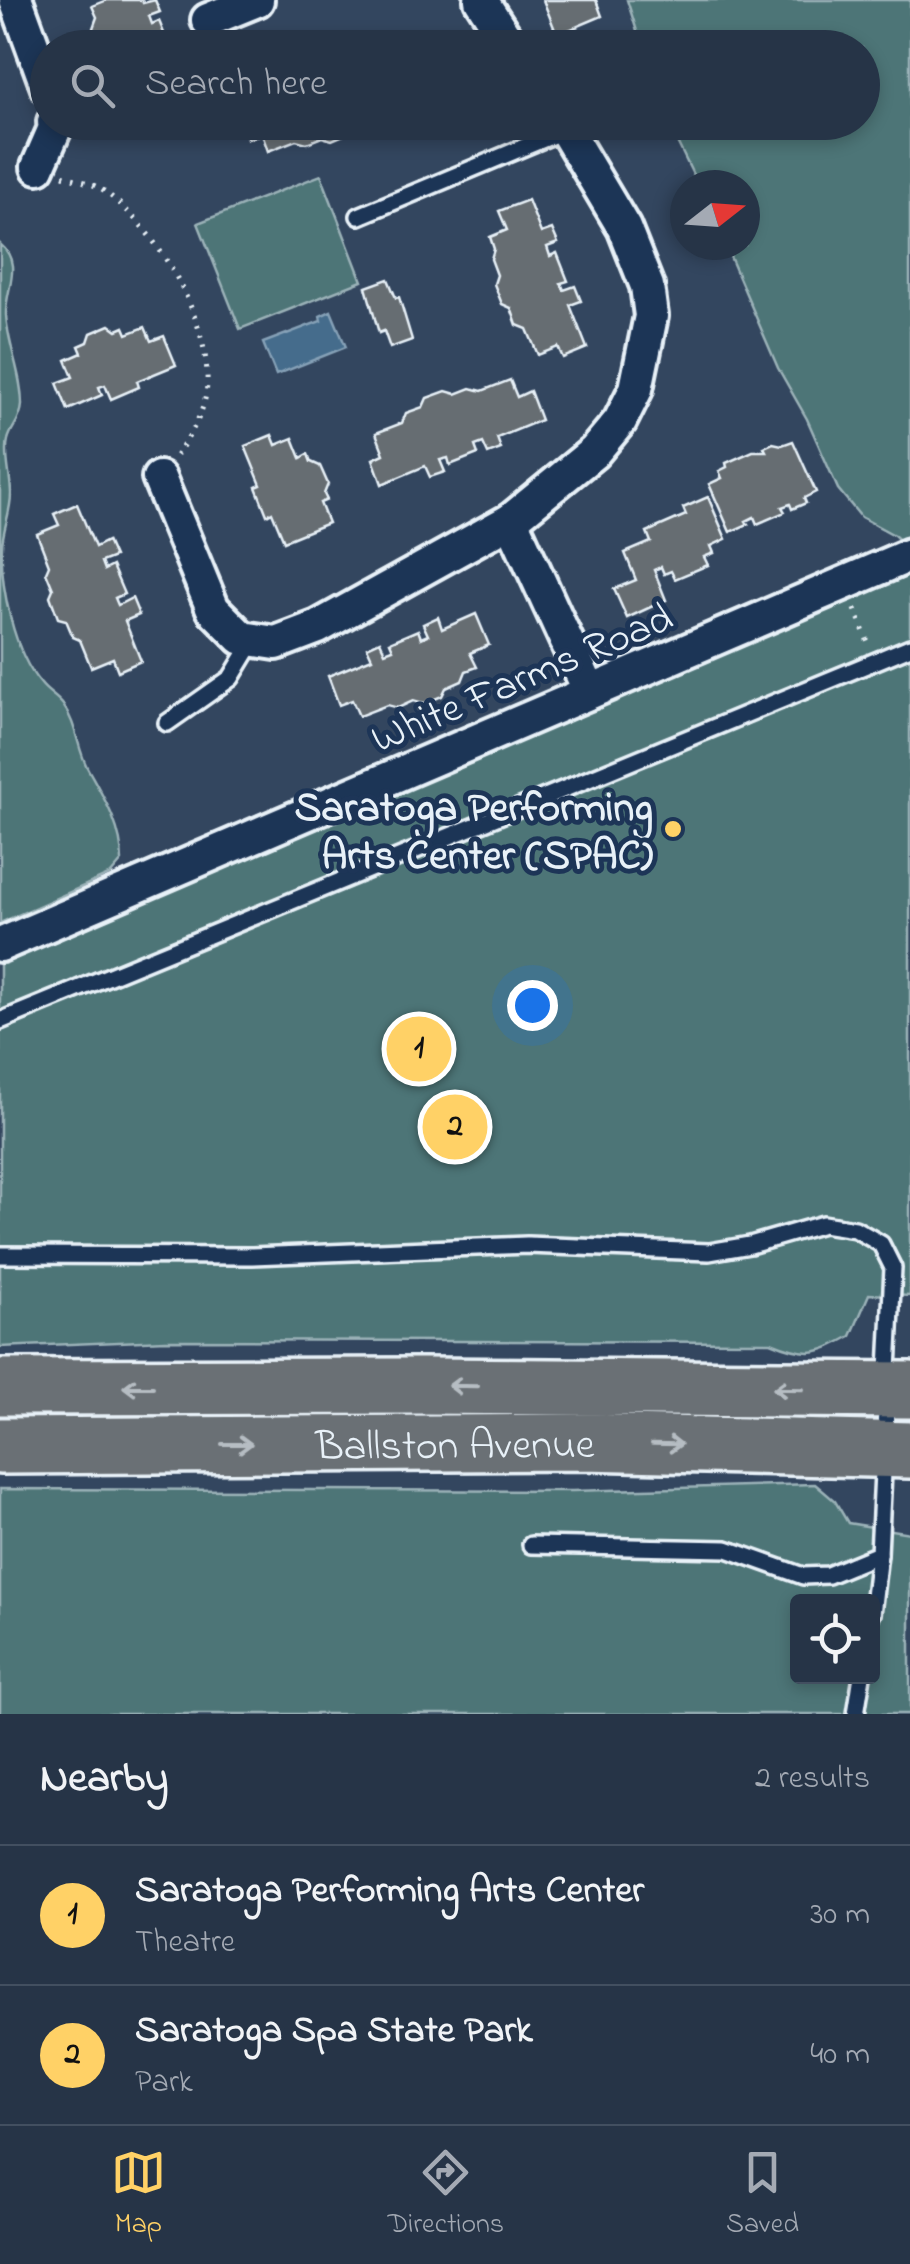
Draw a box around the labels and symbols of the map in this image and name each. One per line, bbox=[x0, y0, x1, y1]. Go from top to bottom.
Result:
north arrow bbox=[670, 170, 760, 260]
street label: White Farms Road bbox=[363, 589, 683, 771]
place label: Saratoga Performing Arts Center (SPAC) bbox=[294, 779, 654, 888]
marker: Saratoga Performing Arts Center (SPAC) bbox=[662, 818, 684, 840]
your location bbox=[507, 980, 558, 1031]
pin: 1 bbox=[386, 1012, 452, 1086]
pin: 2 bbox=[422, 1090, 488, 1164]
one-way arrow bbox=[447, 1376, 480, 1396]
one-way arrow bbox=[122, 1378, 154, 1396]
one-way arrow bbox=[772, 1380, 804, 1398]
street label: Ballston Avenue bbox=[314, 1416, 595, 1479]
one-way arrow bbox=[220, 1434, 253, 1454]
one-way arrow bbox=[650, 1434, 683, 1454]

